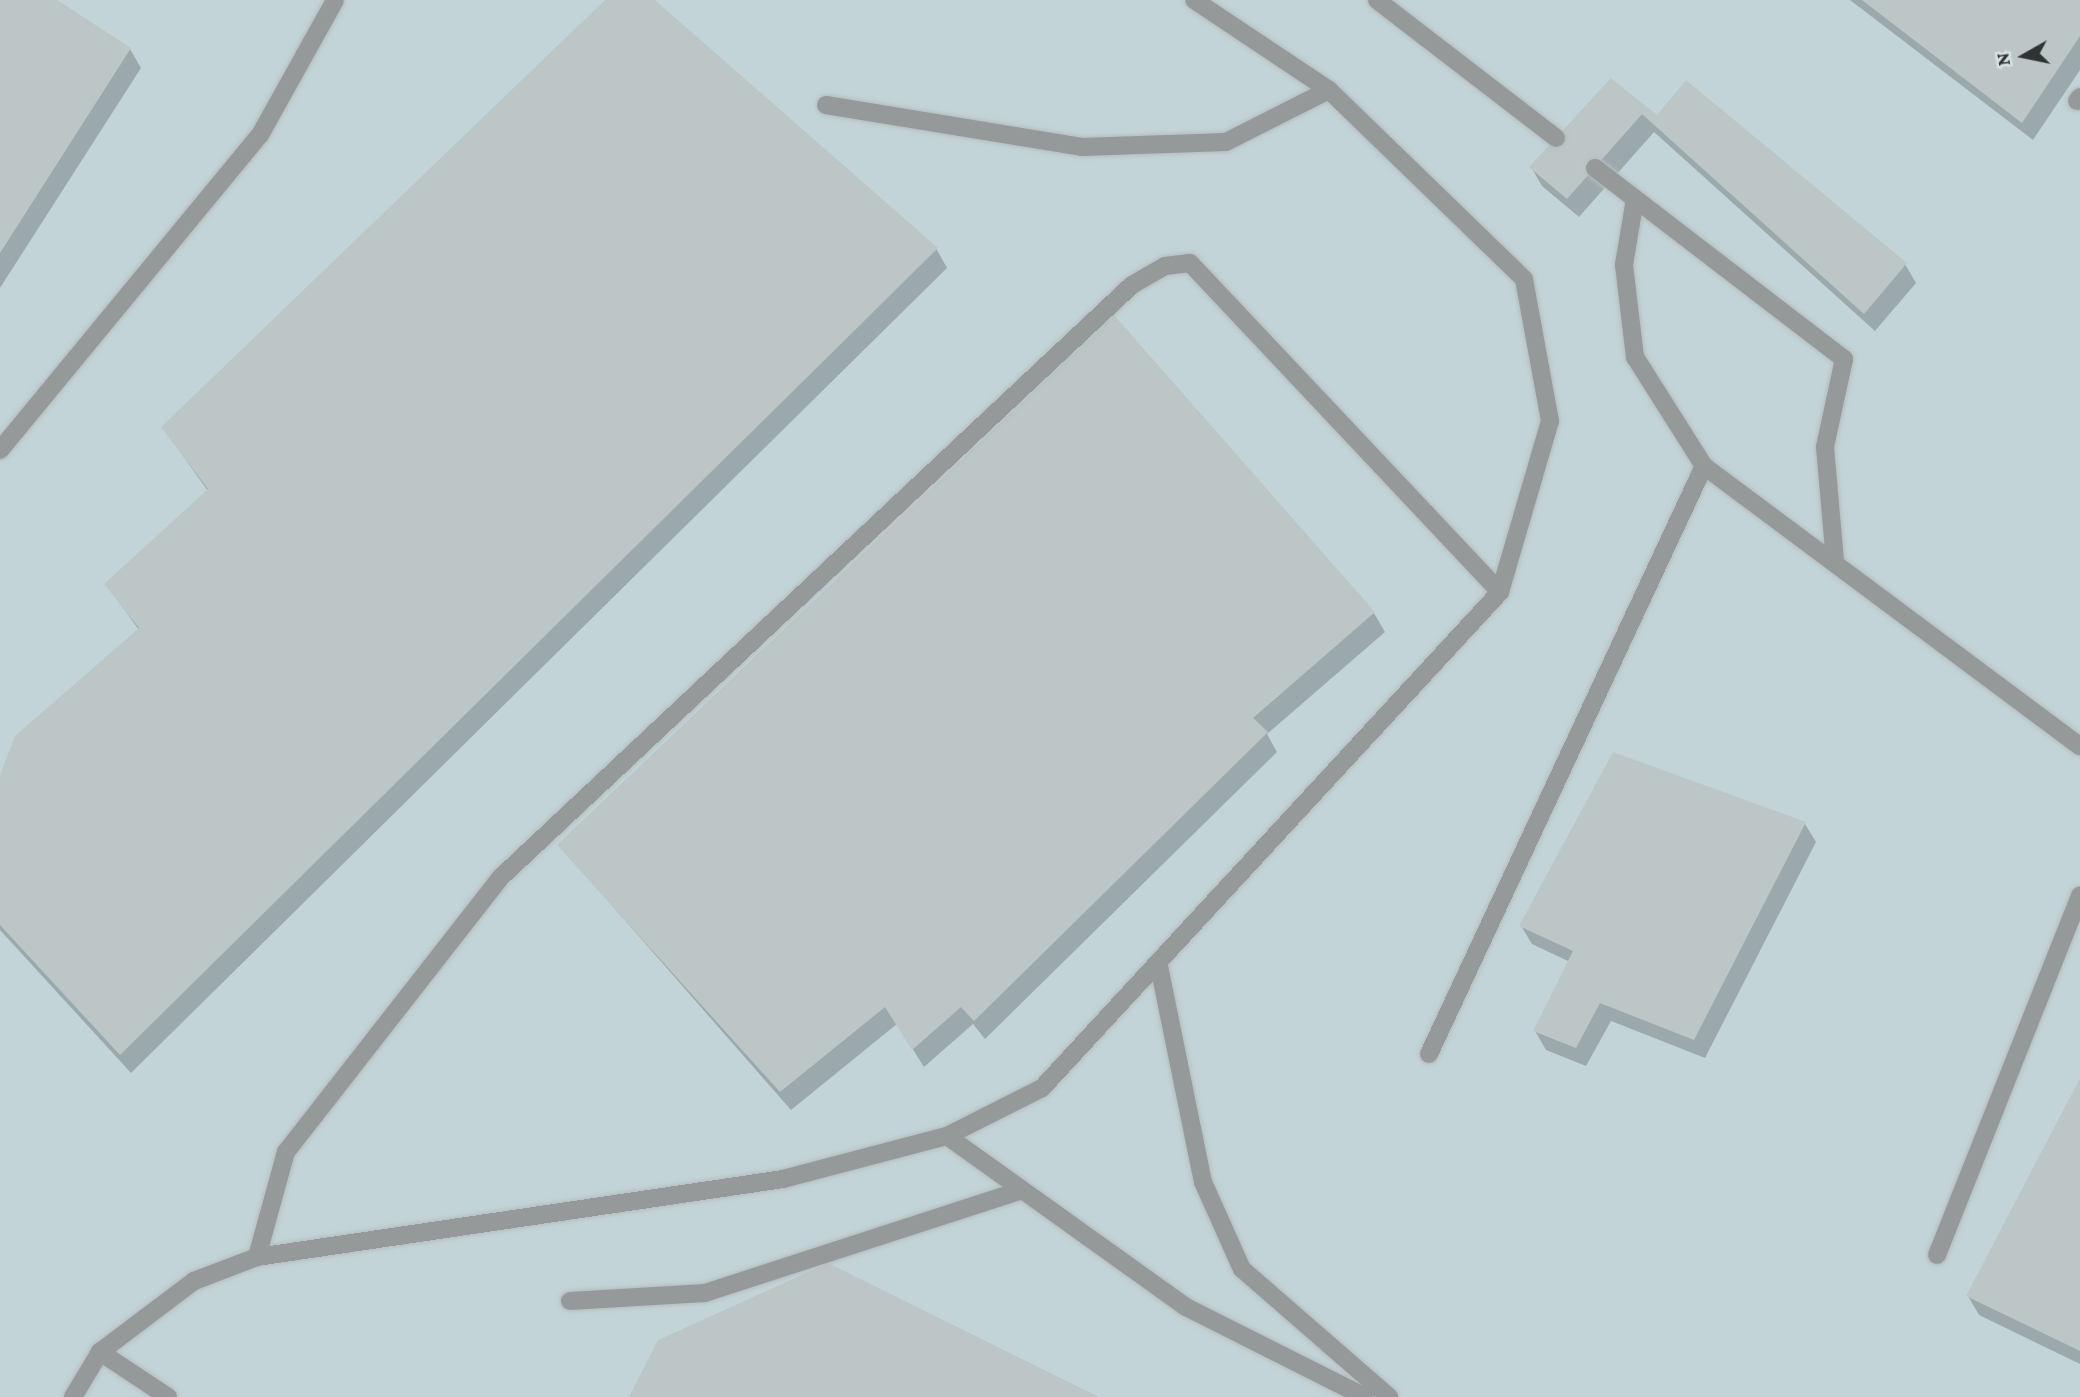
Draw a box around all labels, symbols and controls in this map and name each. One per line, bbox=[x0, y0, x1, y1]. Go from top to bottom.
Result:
north arrow bbox=[1989, 21, 2059, 91]
text: N bbox=[1991, 51, 2014, 67]

